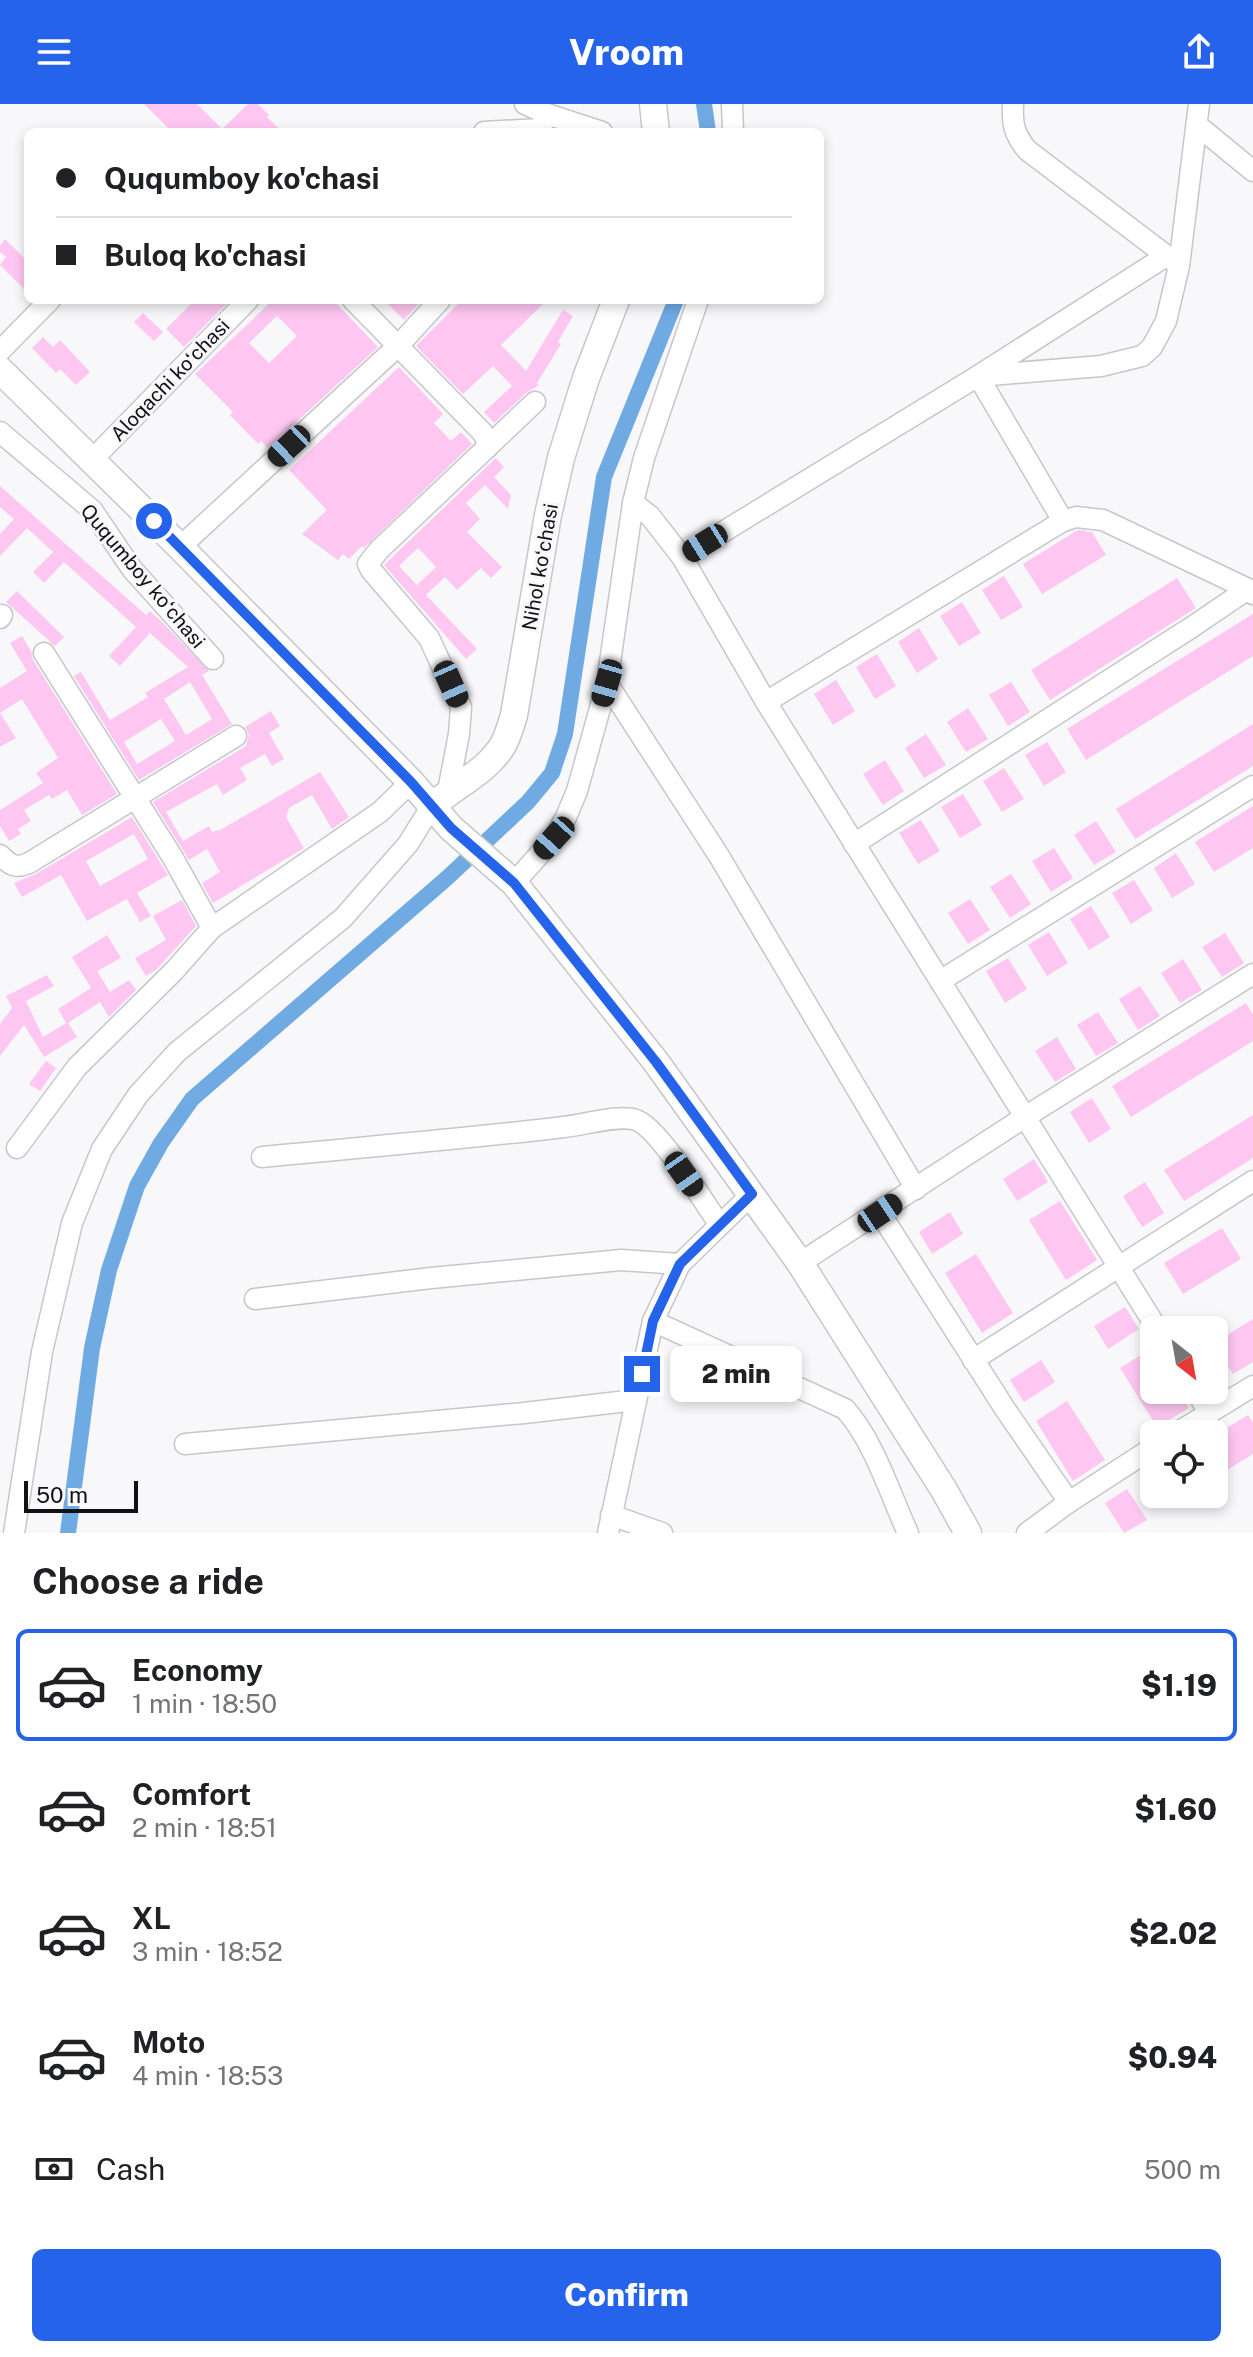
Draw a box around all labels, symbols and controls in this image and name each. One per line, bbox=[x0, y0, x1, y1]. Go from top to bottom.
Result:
icon: menu bbox=[32, 30, 76, 74]
icon: share bbox=[1177, 30, 1221, 74]
text: Vroom bbox=[569, 31, 684, 73]
text: Ququmboy ko'chasi bbox=[104, 160, 379, 196]
text: Buloq ko'chasi bbox=[104, 237, 307, 273]
street label: Aloqachi koʻchasi bbox=[106, 314, 234, 446]
car bbox=[263, 421, 315, 471]
street label: Ququmboy koʻchasi bbox=[76, 499, 210, 653]
street label: Nihol koʻchasi bbox=[517, 502, 563, 632]
route start bbox=[136, 503, 172, 539]
car bbox=[678, 520, 732, 566]
car bbox=[430, 657, 472, 711]
car bbox=[589, 657, 625, 709]
car bbox=[529, 812, 579, 864]
car bbox=[660, 1147, 708, 1201]
car bbox=[853, 1190, 907, 1236]
north arrow bbox=[1140, 1316, 1228, 1404]
map controls bbox=[1140, 1316, 1228, 1508]
callout: 2 min bbox=[670, 1346, 802, 1402]
route end bbox=[624, 1356, 660, 1392]
text: 2 min bbox=[701, 1358, 771, 1389]
button: locate bbox=[1140, 1420, 1228, 1508]
scale bar bbox=[24, 1477, 138, 1513]
text: 50 m bbox=[36, 1482, 88, 1508]
text: Choose a ride bbox=[32, 1560, 264, 1602]
icon: car bbox=[36, 1649, 108, 1721]
text: Economy bbox=[132, 1652, 263, 1688]
text: $1.19 bbox=[1141, 1667, 1217, 1703]
text: 1 min · 18:50 bbox=[132, 1688, 277, 1719]
icon: car bbox=[36, 1773, 108, 1845]
text: Comfort bbox=[132, 1776, 251, 1812]
text: $1.60 bbox=[1134, 1791, 1217, 1827]
text: 2 min · 18:51 bbox=[132, 1812, 277, 1843]
icon: car bbox=[36, 1897, 108, 1969]
text: XL bbox=[132, 1900, 171, 1936]
text: $2.02 bbox=[1129, 1915, 1217, 1951]
text: 3 min · 18:52 bbox=[132, 1936, 283, 1967]
icon: car bbox=[36, 2021, 108, 2093]
text: Moto bbox=[132, 2024, 205, 2060]
text: $0.94 bbox=[1128, 2039, 1217, 2075]
text: 4 min · 18:53 bbox=[132, 2060, 284, 2091]
icon: cash bbox=[32, 2147, 76, 2191]
text: Cash bbox=[96, 2151, 165, 2187]
text: 500 m bbox=[1144, 2154, 1221, 2185]
button: Confirm bbox=[32, 2249, 1221, 2341]

